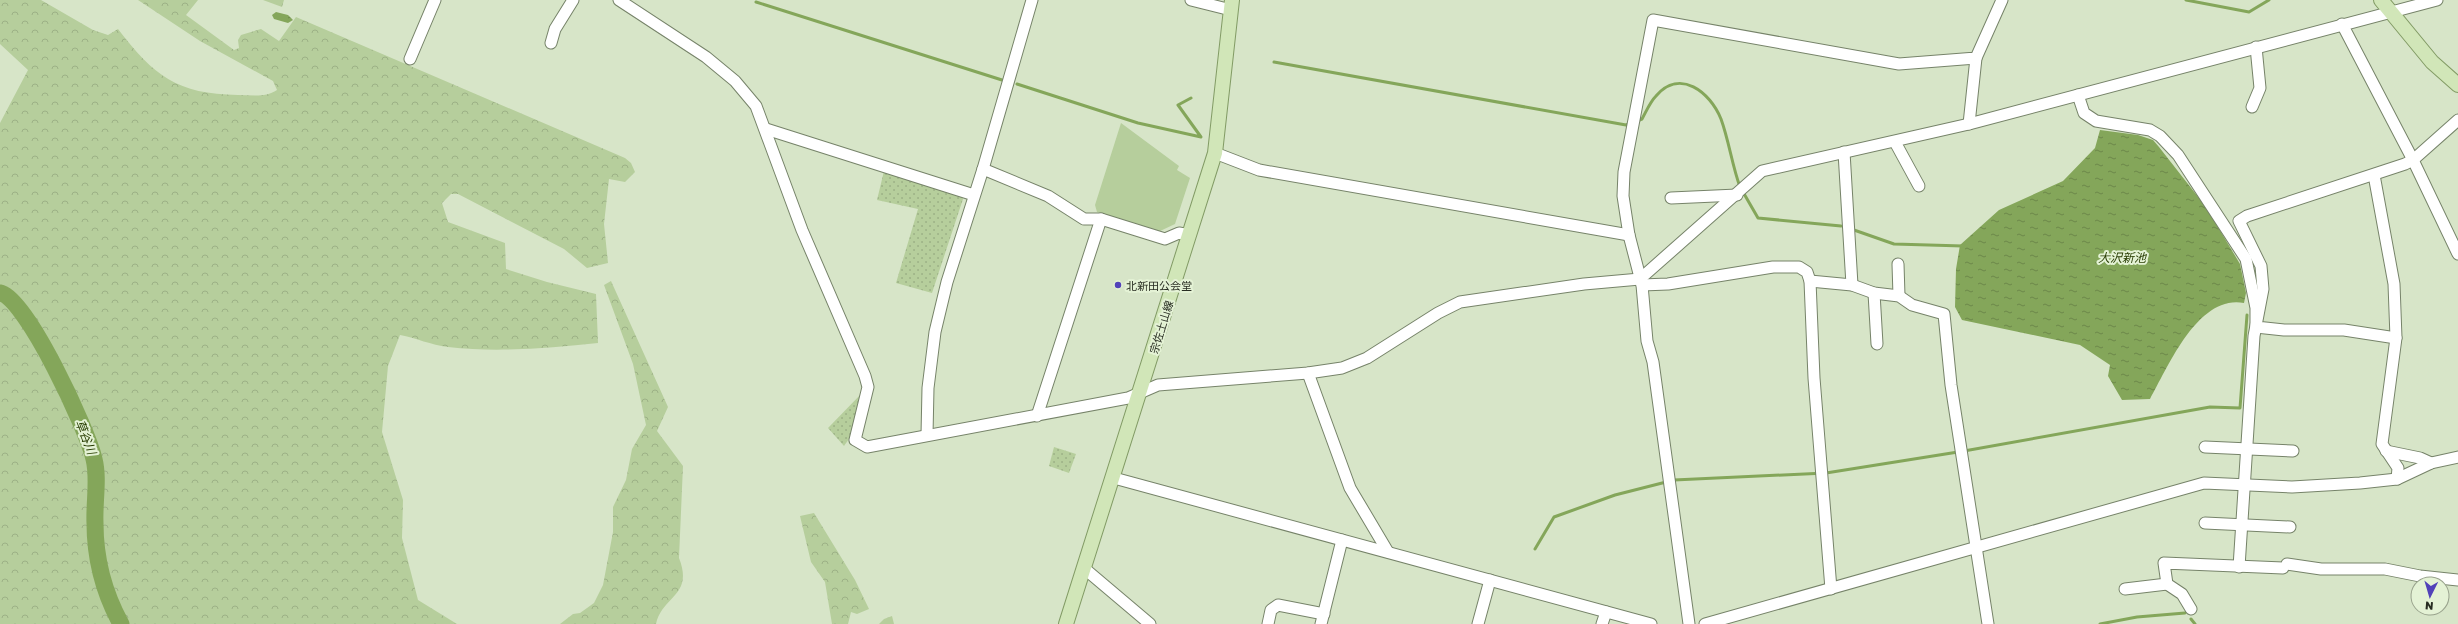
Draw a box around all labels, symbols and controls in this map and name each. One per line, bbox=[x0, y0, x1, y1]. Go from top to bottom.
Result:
water label: 大沢新池 bbox=[2098, 250, 2147, 265]
place label: 北新田公会堂 bbox=[1126, 279, 1192, 292]
marker: 北新田公会堂 bbox=[1113, 280, 1123, 290]
street label: 宗佐土山線 bbox=[1147, 299, 1175, 355]
water label: 草谷川 bbox=[73, 418, 100, 458]
north arrow bbox=[2410, 576, 2450, 616]
text: N bbox=[2424, 600, 2434, 613]

